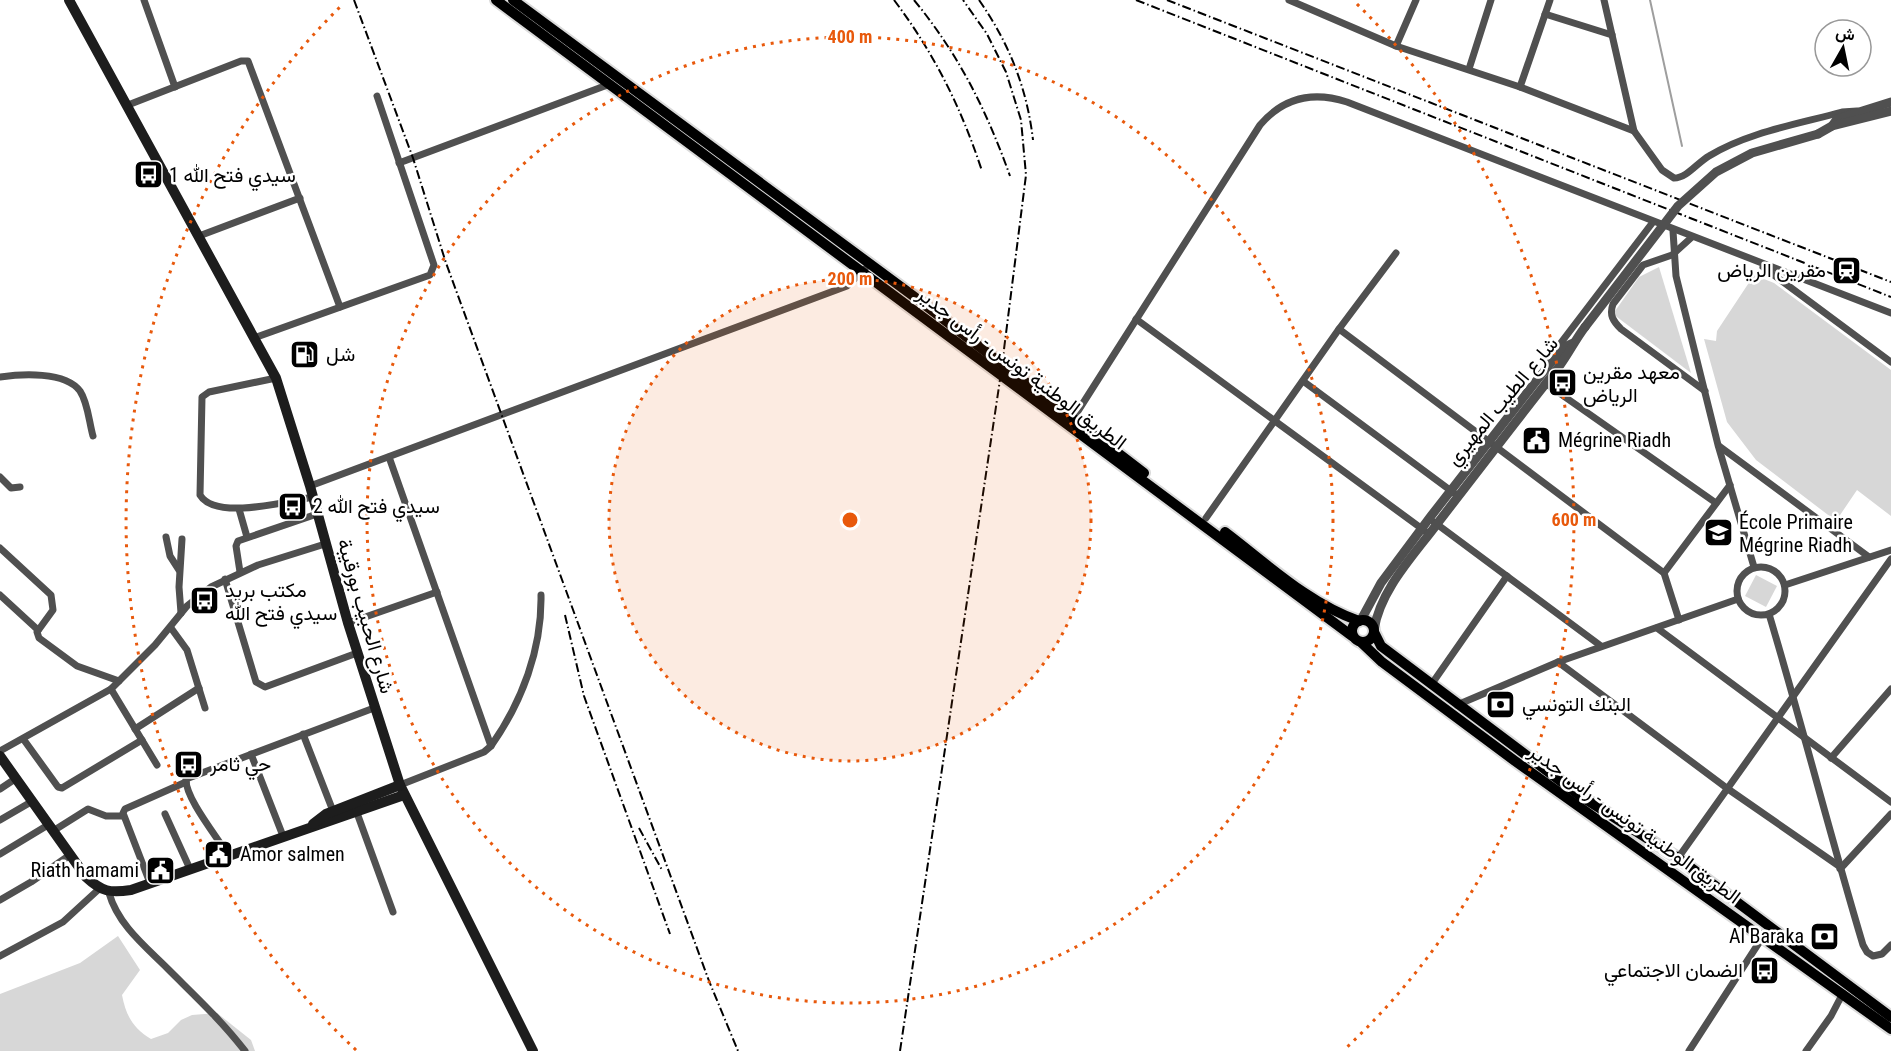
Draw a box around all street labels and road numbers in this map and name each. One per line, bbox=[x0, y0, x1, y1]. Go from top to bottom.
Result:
street label: الطريق الوطنية تونس - رأس جدير bbox=[911, 281, 1131, 455]
street label: شارع الطيب المهيري bbox=[1441, 332, 1567, 473]
street label: شارع الحبيب بورقيبة bbox=[330, 536, 400, 697]
street label: الطريق الوطنية تونس - رأس جدير bbox=[1523, 739, 1746, 910]

